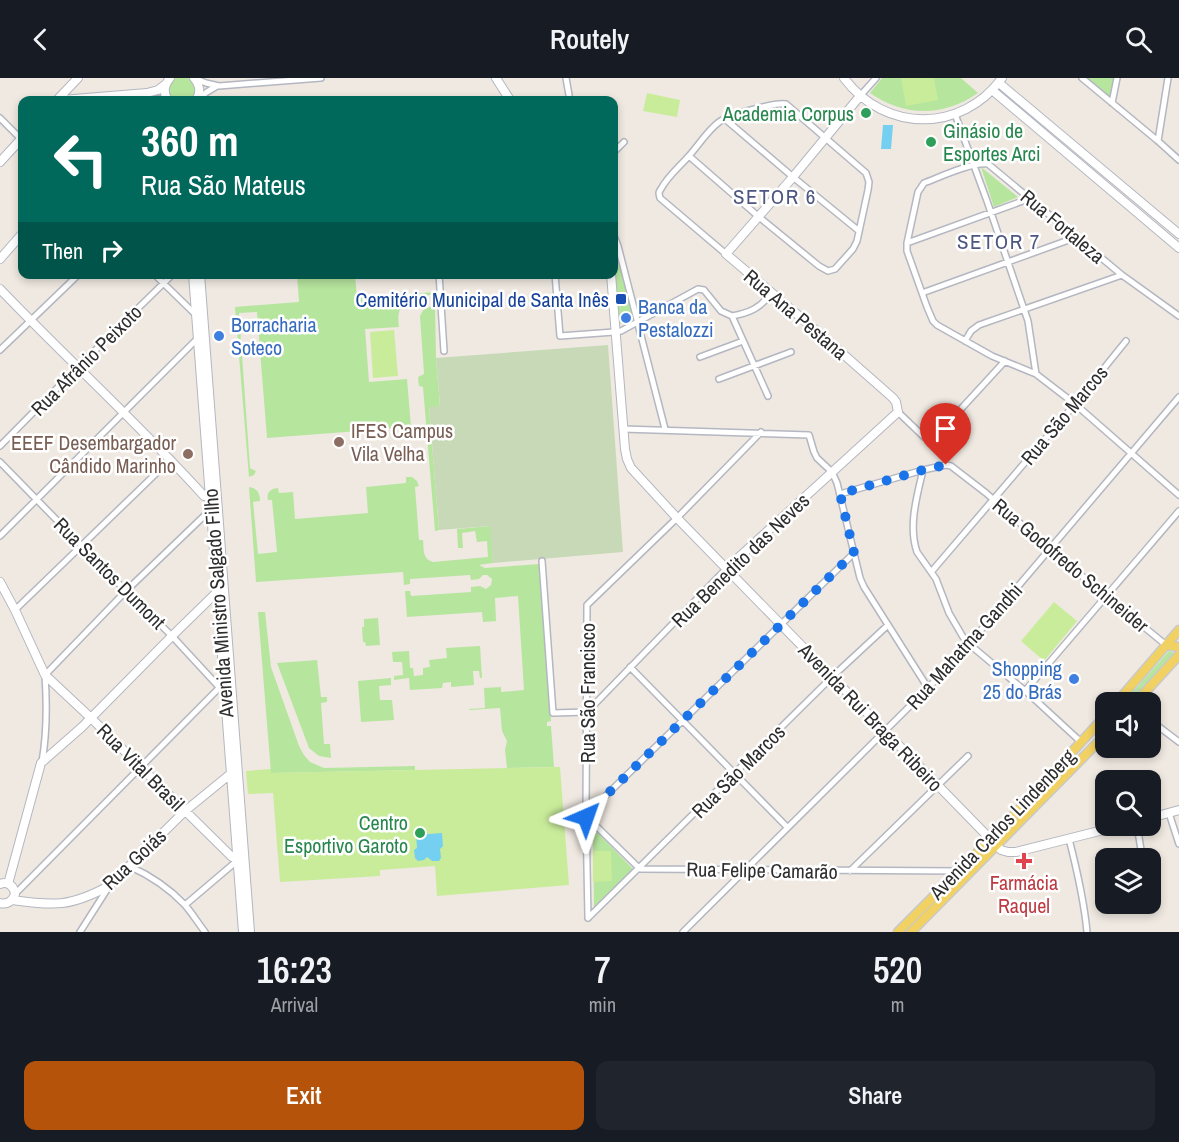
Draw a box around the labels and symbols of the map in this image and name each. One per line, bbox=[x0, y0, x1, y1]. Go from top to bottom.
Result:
place label: Academia Corpus bbox=[722, 100, 854, 127]
marker: Academia Corpus bbox=[859, 106, 873, 120]
place label: Ginásio de Esportes Arci bbox=[943, 117, 1041, 167]
marker: Ginásio de Esportes Arci bbox=[924, 135, 938, 149]
district label: SETOR 6 bbox=[733, 182, 817, 211]
street label: Rua Fortaleza bbox=[1015, 183, 1111, 269]
district label: SETOR 7 bbox=[957, 227, 1041, 256]
street label: Rua Ana Pestana bbox=[738, 263, 854, 365]
place label: Cemitério Municipal de Santa Inês bbox=[356, 286, 609, 313]
marker: Cemitério Municipal de Santa Inês bbox=[614, 292, 628, 306]
place label: Banca da Pestalozzi bbox=[638, 293, 714, 343]
street label: Rua Afrânio Peixoto bbox=[25, 299, 147, 421]
place label: Borracharia Soteco bbox=[231, 311, 317, 361]
marker: Banca da Pestalozzi bbox=[619, 311, 633, 325]
marker: Borracharia Soteco bbox=[212, 329, 226, 343]
street label: Rua São Marcos bbox=[1014, 360, 1114, 470]
pin bbox=[920, 403, 971, 465]
place label: IFES Campus Vila Velha bbox=[351, 417, 453, 467]
place label: EEEF Desembargador Cândido Marinho bbox=[11, 429, 177, 479]
marker: IFES Campus Vila Velha bbox=[332, 435, 346, 449]
marker: EEEF Desembargador Cândido Marinho bbox=[181, 447, 195, 461]
street label: Rua Benedito das Neves bbox=[665, 487, 815, 633]
street label: Avenida Ministro Salgado Filho bbox=[197, 488, 240, 719]
street label: Rua Godofredo Schineider bbox=[987, 492, 1155, 639]
street label: Rua Santos Dumont bbox=[48, 511, 172, 635]
street label: Rua Mahatma Gandhi bbox=[900, 577, 1028, 715]
street label: Rua São Francisco bbox=[574, 623, 601, 763]
street label: Avenida Rui Braga Ribeiro bbox=[792, 636, 949, 797]
place label: Shopping 25 do Brás bbox=[983, 655, 1062, 705]
marker: Shopping 25 do Brás bbox=[1067, 672, 1081, 686]
street label: Rua Vital Brasil bbox=[91, 717, 191, 817]
street label: Rua São Marcos bbox=[685, 718, 791, 824]
street label: Avenida Carlos Lindenberg bbox=[922, 743, 1081, 906]
position arrow bbox=[554, 785, 618, 849]
place label: Centro Esportivo Garoto bbox=[284, 809, 408, 859]
street label: Rua Goiás bbox=[96, 822, 172, 896]
marker: Centro Esportivo Garoto bbox=[413, 826, 427, 840]
marker: Farmácia Raquel bbox=[1017, 854, 1031, 868]
street label: Rua Felipe Camarão bbox=[686, 855, 838, 885]
place label: Farmácia Raquel bbox=[990, 869, 1058, 919]

